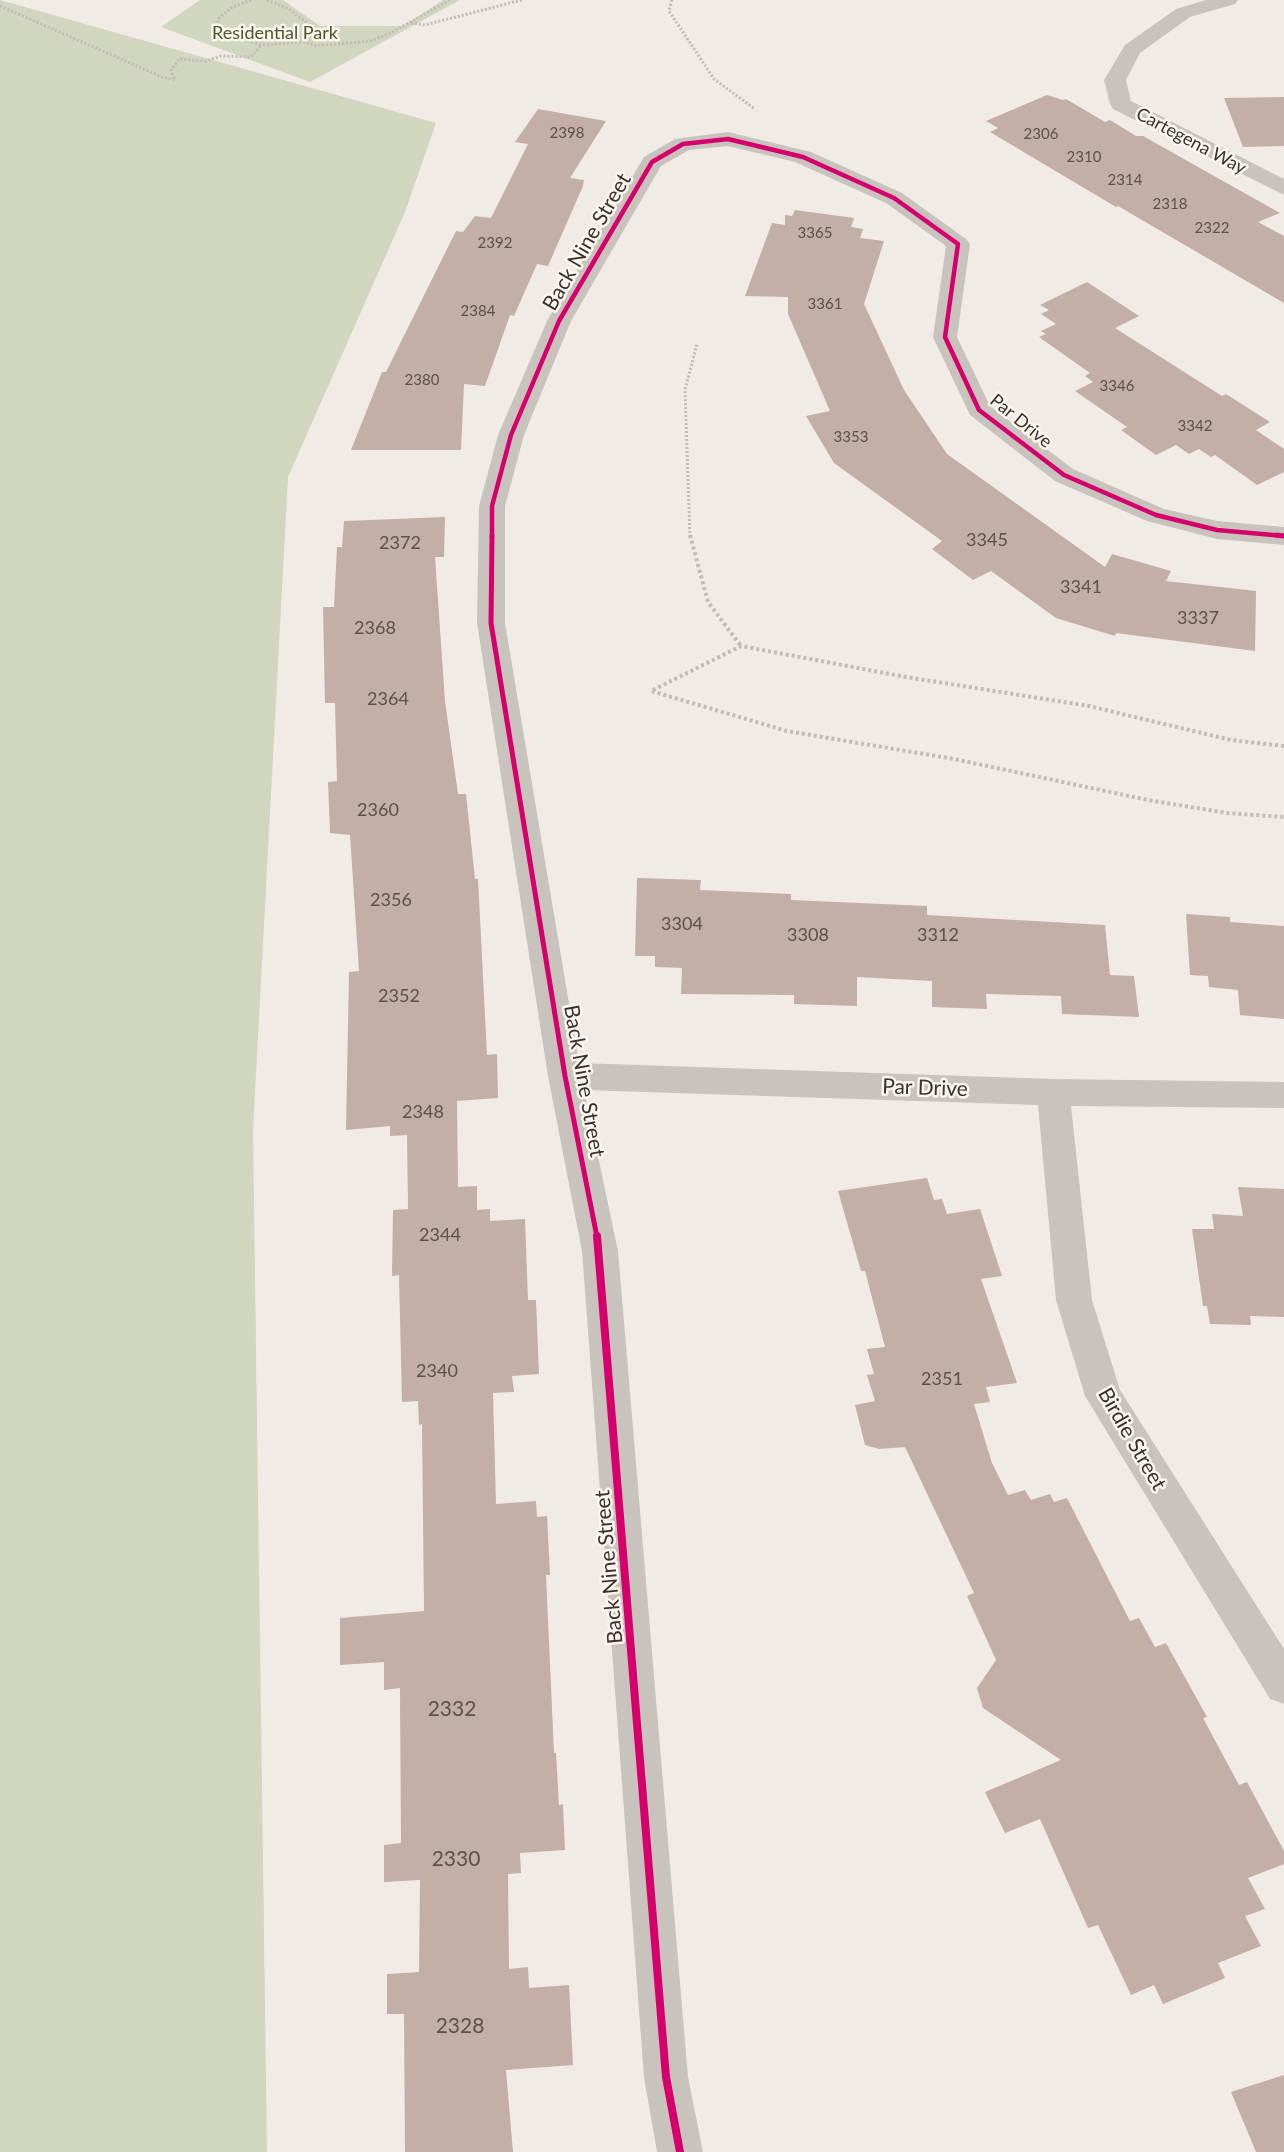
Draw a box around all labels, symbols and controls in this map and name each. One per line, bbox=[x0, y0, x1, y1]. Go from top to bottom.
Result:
park label: Residential Park bbox=[212, 22, 338, 44]
street label: Cartegena Way bbox=[1132, 103, 1250, 179]
house number: 2398 bbox=[550, 124, 584, 142]
house number: 2306 bbox=[1024, 125, 1058, 143]
house number: 2310 bbox=[1067, 148, 1101, 166]
street label: Back Nine Street bbox=[538, 169, 636, 315]
house number: 2314 bbox=[1108, 171, 1142, 189]
house number: 2318 bbox=[1153, 195, 1187, 213]
house number: 2322 bbox=[1195, 219, 1229, 237]
house number: 3365 bbox=[798, 224, 832, 242]
house number: 2392 bbox=[478, 234, 512, 252]
house number: 3361 bbox=[808, 295, 842, 313]
house number: 2384 bbox=[461, 302, 495, 320]
house number: 2380 bbox=[405, 371, 439, 389]
house number: 3346 bbox=[1100, 377, 1134, 395]
street label: Par Drive bbox=[986, 389, 1056, 453]
house number: 3342 bbox=[1178, 417, 1212, 435]
house number: 3353 bbox=[834, 428, 868, 446]
house number: 3345 bbox=[966, 529, 1008, 551]
house number: 2372 bbox=[379, 532, 421, 554]
house number: 3341 bbox=[1060, 576, 1102, 598]
house number: 3337 bbox=[1177, 607, 1219, 629]
house number: 2368 bbox=[354, 617, 396, 639]
house number: 2364 bbox=[367, 688, 409, 710]
house number: 2360 bbox=[357, 799, 399, 821]
house number: 2356 bbox=[370, 889, 412, 911]
house number: 3304 bbox=[661, 913, 703, 935]
house number: 3308 bbox=[787, 924, 829, 946]
house number: 3312 bbox=[917, 924, 959, 946]
house number: 2352 bbox=[378, 985, 420, 1007]
street label: Back Nine Street bbox=[558, 1003, 610, 1159]
street label: Par Drive bbox=[882, 1074, 968, 1102]
house number: 2348 bbox=[402, 1101, 444, 1123]
house number: 2344 bbox=[419, 1224, 461, 1246]
house number: 2340 bbox=[416, 1360, 458, 1382]
house number: 2351 bbox=[921, 1368, 963, 1390]
street label: Birdie Street bbox=[1093, 1383, 1171, 1495]
street label: Back Nine Street bbox=[590, 1489, 628, 1645]
house number: 2332 bbox=[428, 1696, 476, 1722]
house number: 2330 bbox=[432, 1846, 480, 1872]
house number: 2328 bbox=[436, 2013, 484, 2039]

